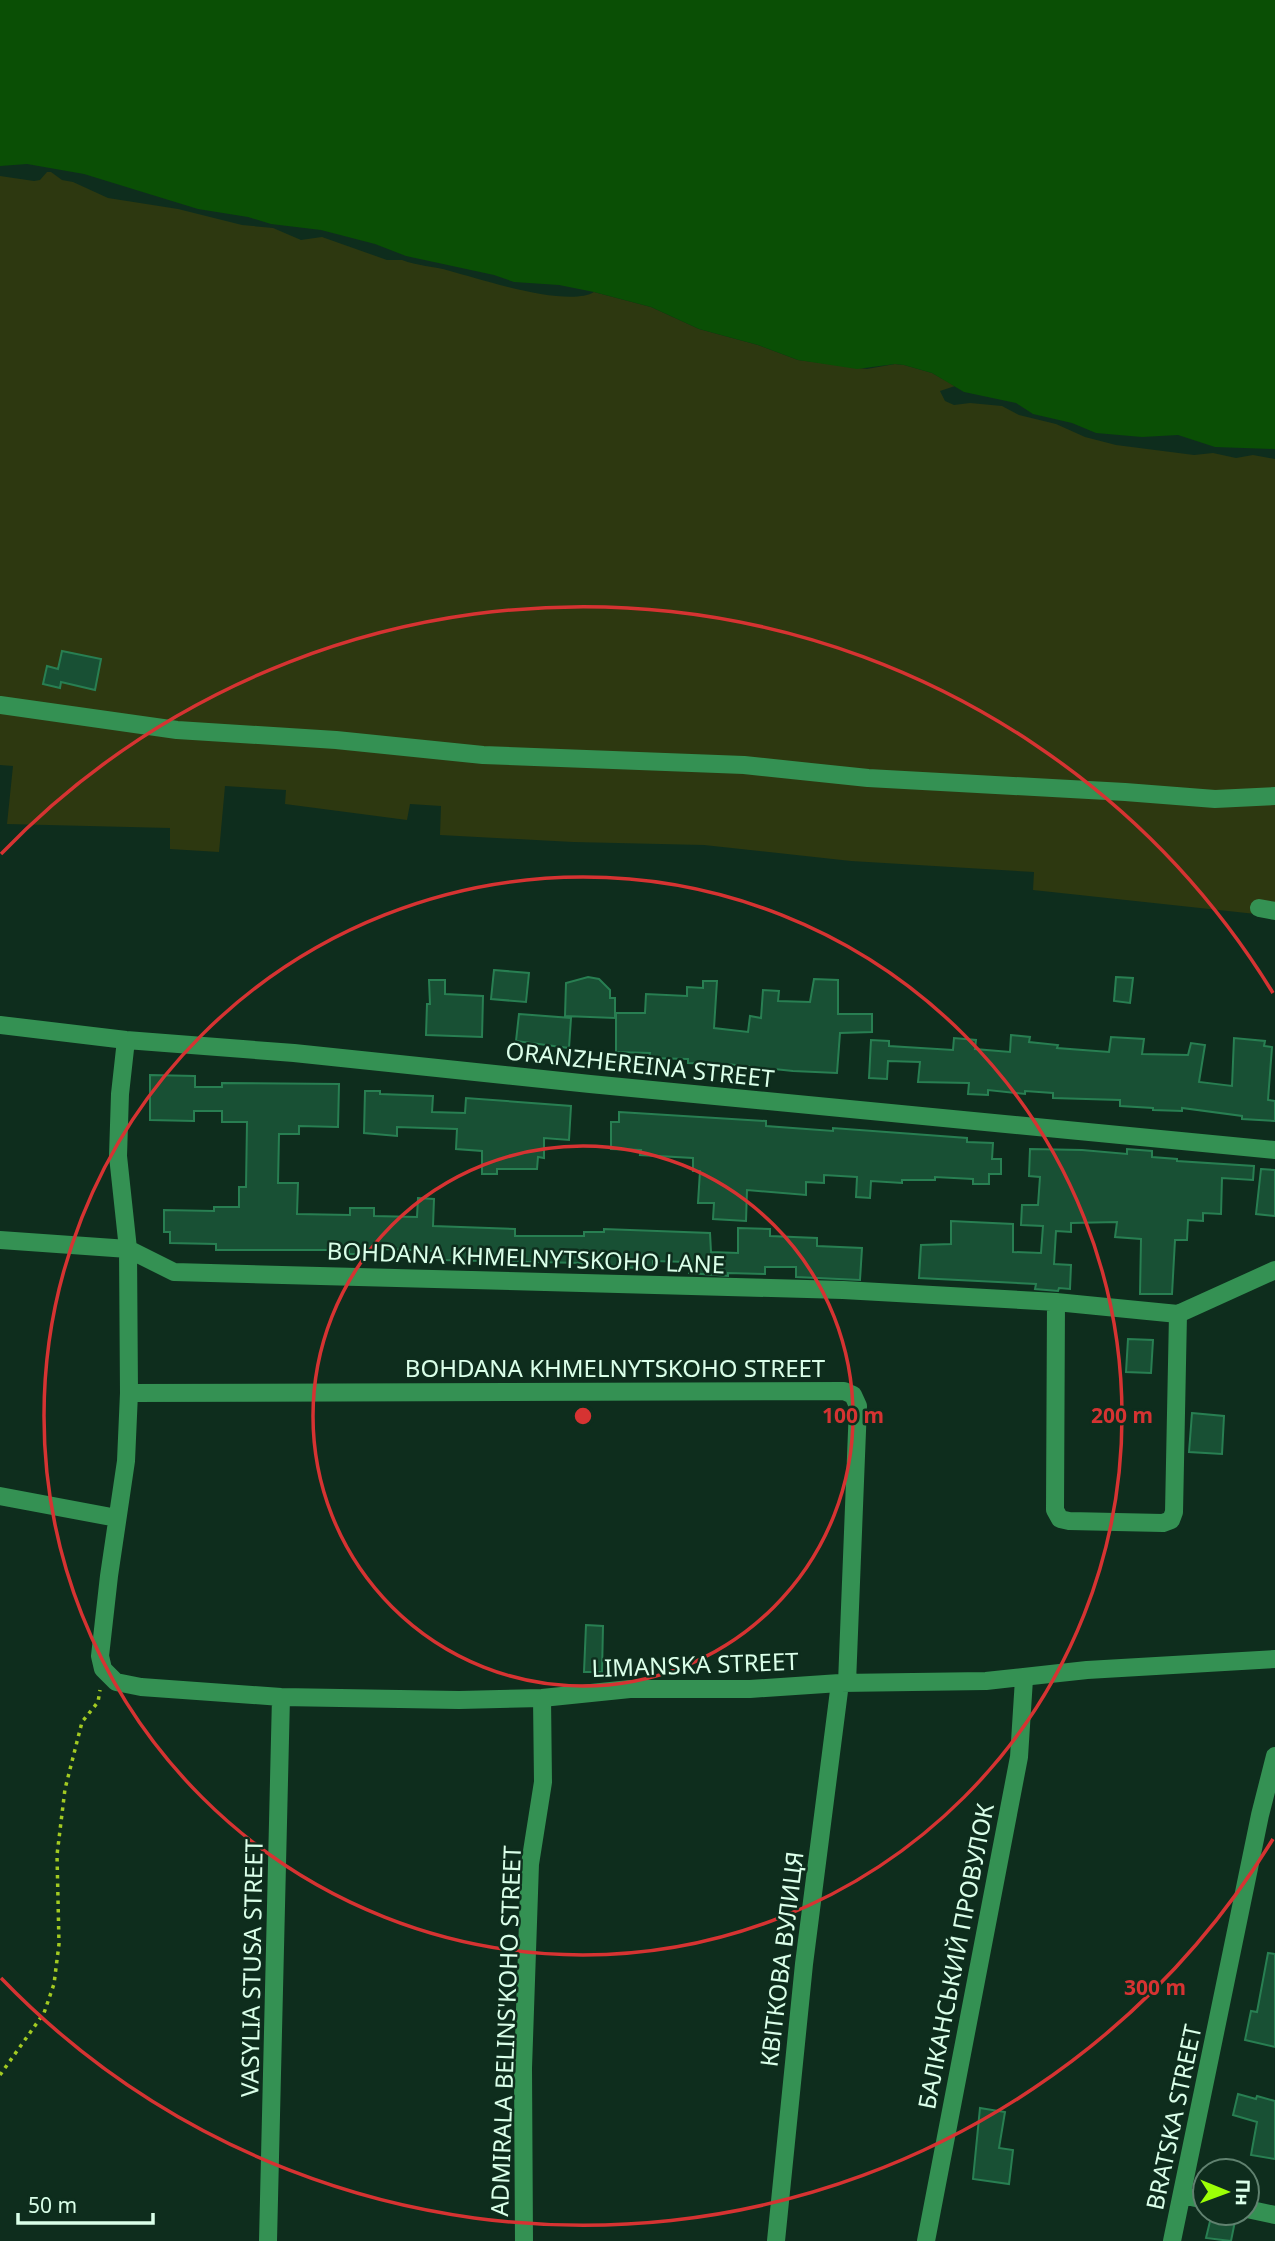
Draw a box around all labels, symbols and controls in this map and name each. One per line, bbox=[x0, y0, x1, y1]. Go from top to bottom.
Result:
street label: ORANZHEREINA STREET bbox=[504, 1033, 777, 1095]
street label: BOHDANA KHMELNYTSKOHO LANE bbox=[326, 1234, 726, 1280]
street label: BOHDANA KHMELNYTSKOHO STREET bbox=[405, 1351, 826, 1384]
text: 100 m bbox=[822, 1401, 884, 1429]
text: 200 m bbox=[1091, 1401, 1153, 1429]
centre of rings bbox=[571, 1404, 595, 1428]
street label: LIMANSKA STREET bbox=[591, 1644, 800, 1684]
street label: БАЛКАНСЬКИЙ ПРОВУЛОК bbox=[909, 1800, 1001, 2112]
street label: VASYLIA STUSA STREET bbox=[232, 1838, 270, 2097]
street label: ADMIRALA BELINS'KOHO STREET bbox=[482, 1844, 528, 2217]
street label: КВІТКОВА ВУЛИЦЯ bbox=[751, 1849, 811, 2069]
text: 300 m bbox=[1124, 1973, 1186, 2001]
street label: BRATSKA STREET bbox=[1137, 2021, 1209, 2213]
north arrow bbox=[1191, 2157, 1261, 2227]
text: Пн bbox=[1230, 2179, 1256, 2206]
scale bar bbox=[18, 2182, 152, 2226]
text: 50 m bbox=[28, 2191, 77, 2219]

